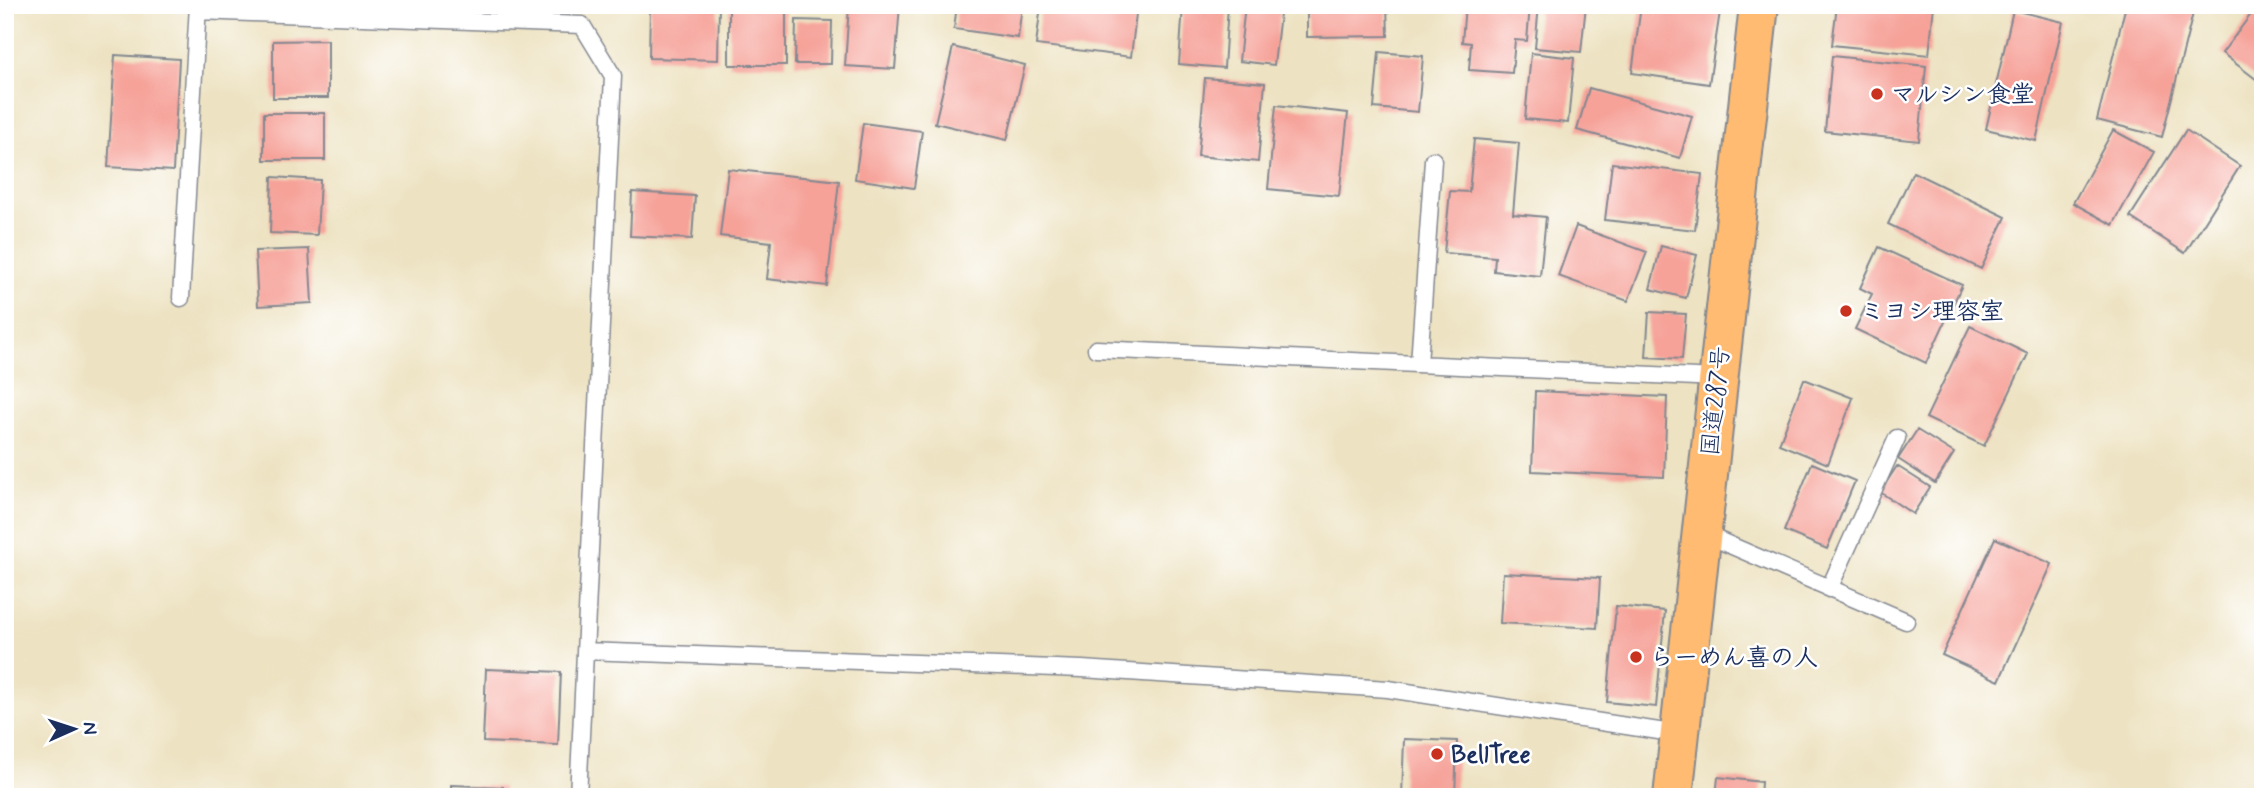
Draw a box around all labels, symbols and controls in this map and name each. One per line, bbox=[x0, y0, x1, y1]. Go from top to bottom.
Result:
place label: マルシン食堂 bbox=[1891, 80, 2035, 111]
marker: マルシン食堂 bbox=[1869, 86, 1885, 102]
place label: ミヨシ理容室 bbox=[1860, 297, 2004, 328]
marker: ミヨシ理容室 bbox=[1838, 303, 1854, 319]
street label: 国道287号 bbox=[1695, 345, 1738, 458]
place label: らーめん喜の人 bbox=[1650, 643, 1818, 674]
marker: らーめん喜の人 bbox=[1628, 649, 1644, 665]
north arrow bbox=[38, 694, 108, 764]
text: N bbox=[77, 721, 102, 735]
place label: BellTree bbox=[1451, 740, 1531, 771]
marker: BellTree bbox=[1429, 746, 1445, 762]

